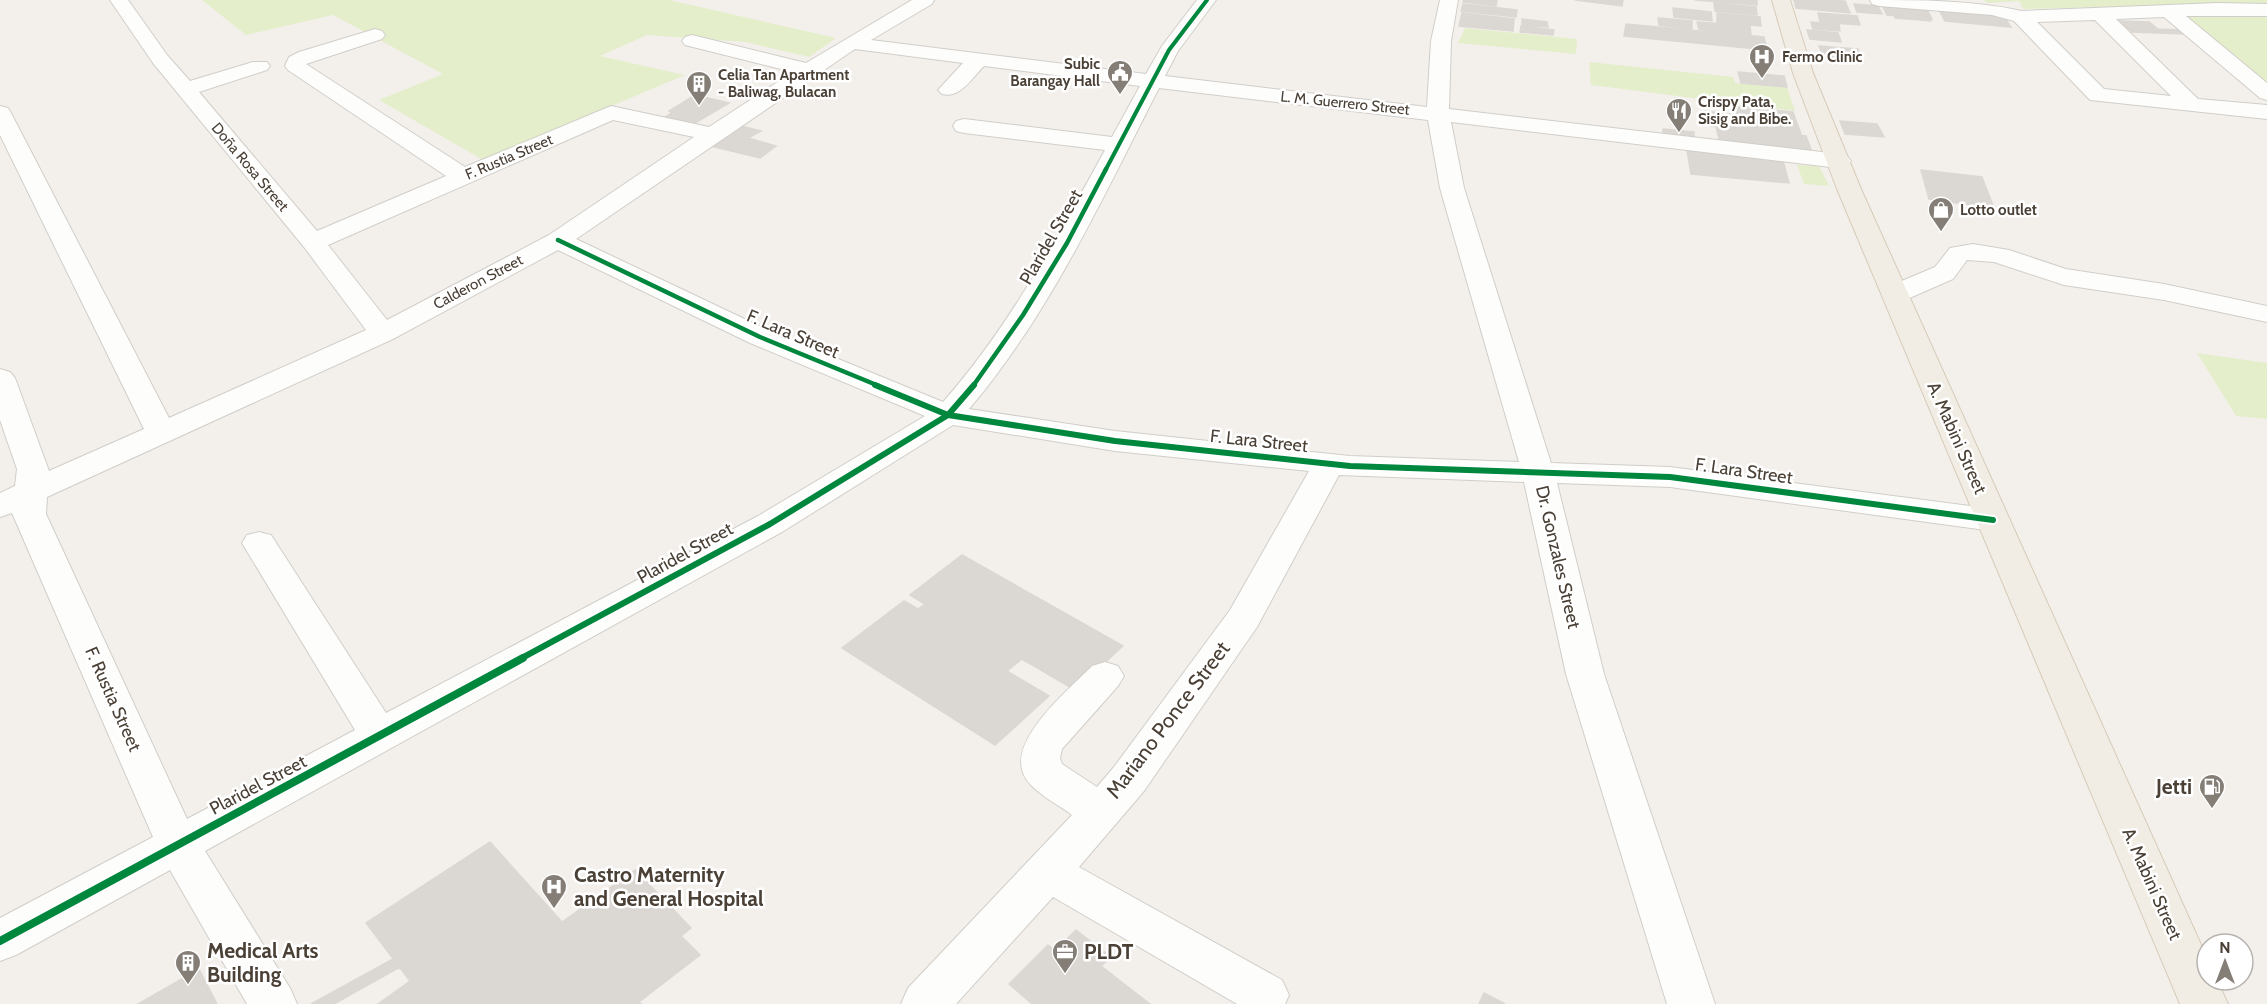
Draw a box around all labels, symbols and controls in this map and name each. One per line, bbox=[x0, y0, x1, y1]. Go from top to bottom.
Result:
hospital icon: Fermo Clinic bbox=[1747, 42, 1777, 80]
place label: Fermo Clinic bbox=[1782, 48, 1863, 66]
place label: Subic Barangay Hall bbox=[1010, 55, 1100, 90]
public building icon: Subic Barangay Hall bbox=[1105, 58, 1135, 96]
place label: Celia Tan Apartment - Baliwag, Bulacan bbox=[718, 66, 849, 101]
building icon: Celia Tan Apartment - Baliwag, Bulacan bbox=[684, 69, 714, 107]
street label: L. M. Guerrero Street bbox=[1279, 87, 1411, 119]
place label: Crispy Pata, Sisig and Bibe. bbox=[1698, 93, 1791, 128]
restaurant icon: Crispy Pata, Sisig and Bibe. bbox=[1664, 96, 1694, 134]
street label: Doña Rosa Street bbox=[208, 119, 292, 215]
street label: F. Rustia Street bbox=[462, 130, 556, 184]
street label: Plaridel Street bbox=[1015, 185, 1087, 289]
shop icon: Lotto outlet bbox=[1926, 195, 1956, 233]
place label: Lotto outlet bbox=[1960, 201, 2037, 219]
street label: Calderon Street bbox=[430, 251, 526, 313]
street label: F. Lara Street bbox=[744, 305, 842, 363]
street label: A. Mabini Street bbox=[1923, 379, 1991, 497]
street label: F. Lara Street bbox=[1209, 425, 1309, 457]
street label: F. Lara Street bbox=[1694, 453, 1794, 489]
street label: Dr. Gonzales Street bbox=[1531, 483, 1585, 631]
street label: Plaridel Street bbox=[633, 518, 737, 588]
street label: Mariano Ponce Street bbox=[1100, 636, 1235, 803]
street label: F. Rustia Street bbox=[80, 643, 146, 755]
street label: Plaridel Street bbox=[206, 750, 310, 820]
fuel station icon: Jetti bbox=[2197, 772, 2227, 810]
place label: Jetti bbox=[2155, 774, 2192, 799]
street label: A. Mabini Street bbox=[2118, 825, 2186, 943]
place label: Castro Maternity and General Hospital bbox=[574, 862, 764, 911]
hospital icon: Castro Maternity and General Hospital bbox=[539, 872, 569, 910]
north arrow bbox=[2195, 932, 2255, 992]
office icon: PLDT bbox=[1050, 937, 1080, 975]
place label: Medical Arts Building bbox=[207, 938, 319, 987]
text: N bbox=[2219, 938, 2231, 957]
place label: PLDT bbox=[1084, 939, 1134, 964]
building icon: Medical Arts Building bbox=[173, 948, 203, 986]

